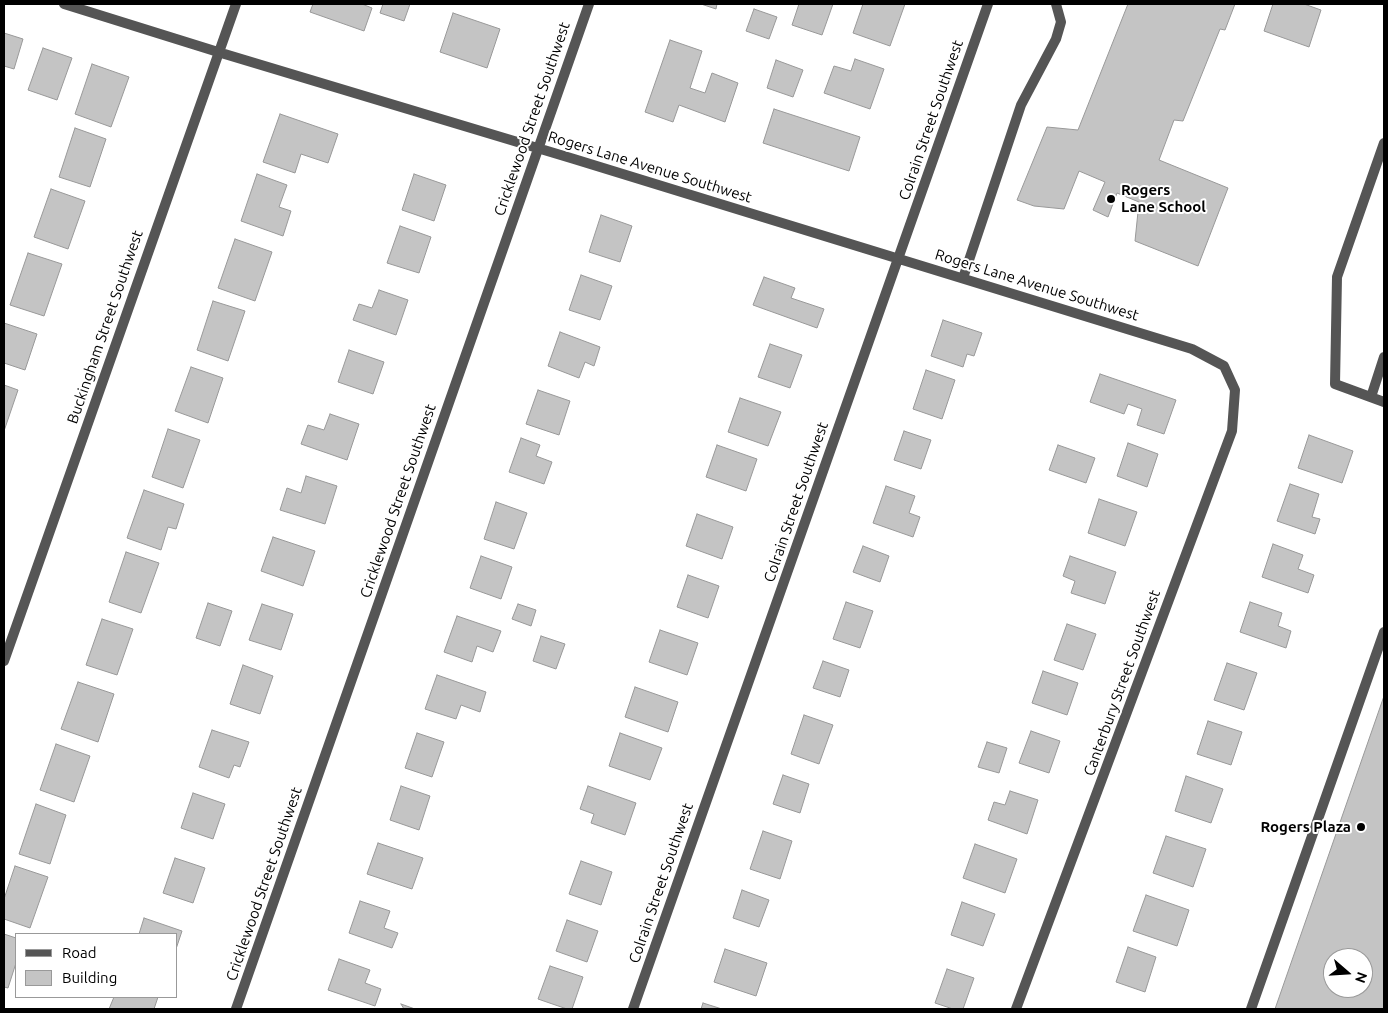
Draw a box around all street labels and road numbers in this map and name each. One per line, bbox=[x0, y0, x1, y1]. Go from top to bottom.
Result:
street label: Cricklewood Street Southwest bbox=[490, 20, 574, 218]
street label: Colrain Street Southwest bbox=[895, 38, 967, 202]
street label: Rogers Lane Avenue Southwest bbox=[546, 127, 754, 207]
street label: Buckingham Street Southwest bbox=[63, 228, 147, 426]
street label: Rogers Lane Avenue Southwest bbox=[933, 245, 1141, 325]
street label: Cricklewood Street Southwest bbox=[356, 402, 440, 600]
street label: Colrain Street Southwest bbox=[760, 420, 832, 584]
street label: Canterbury Street Southwest bbox=[1080, 588, 1164, 778]
street label: Cricklewood Street Southwest bbox=[222, 785, 306, 983]
street label: Colrain Street Southwest bbox=[625, 801, 697, 965]

